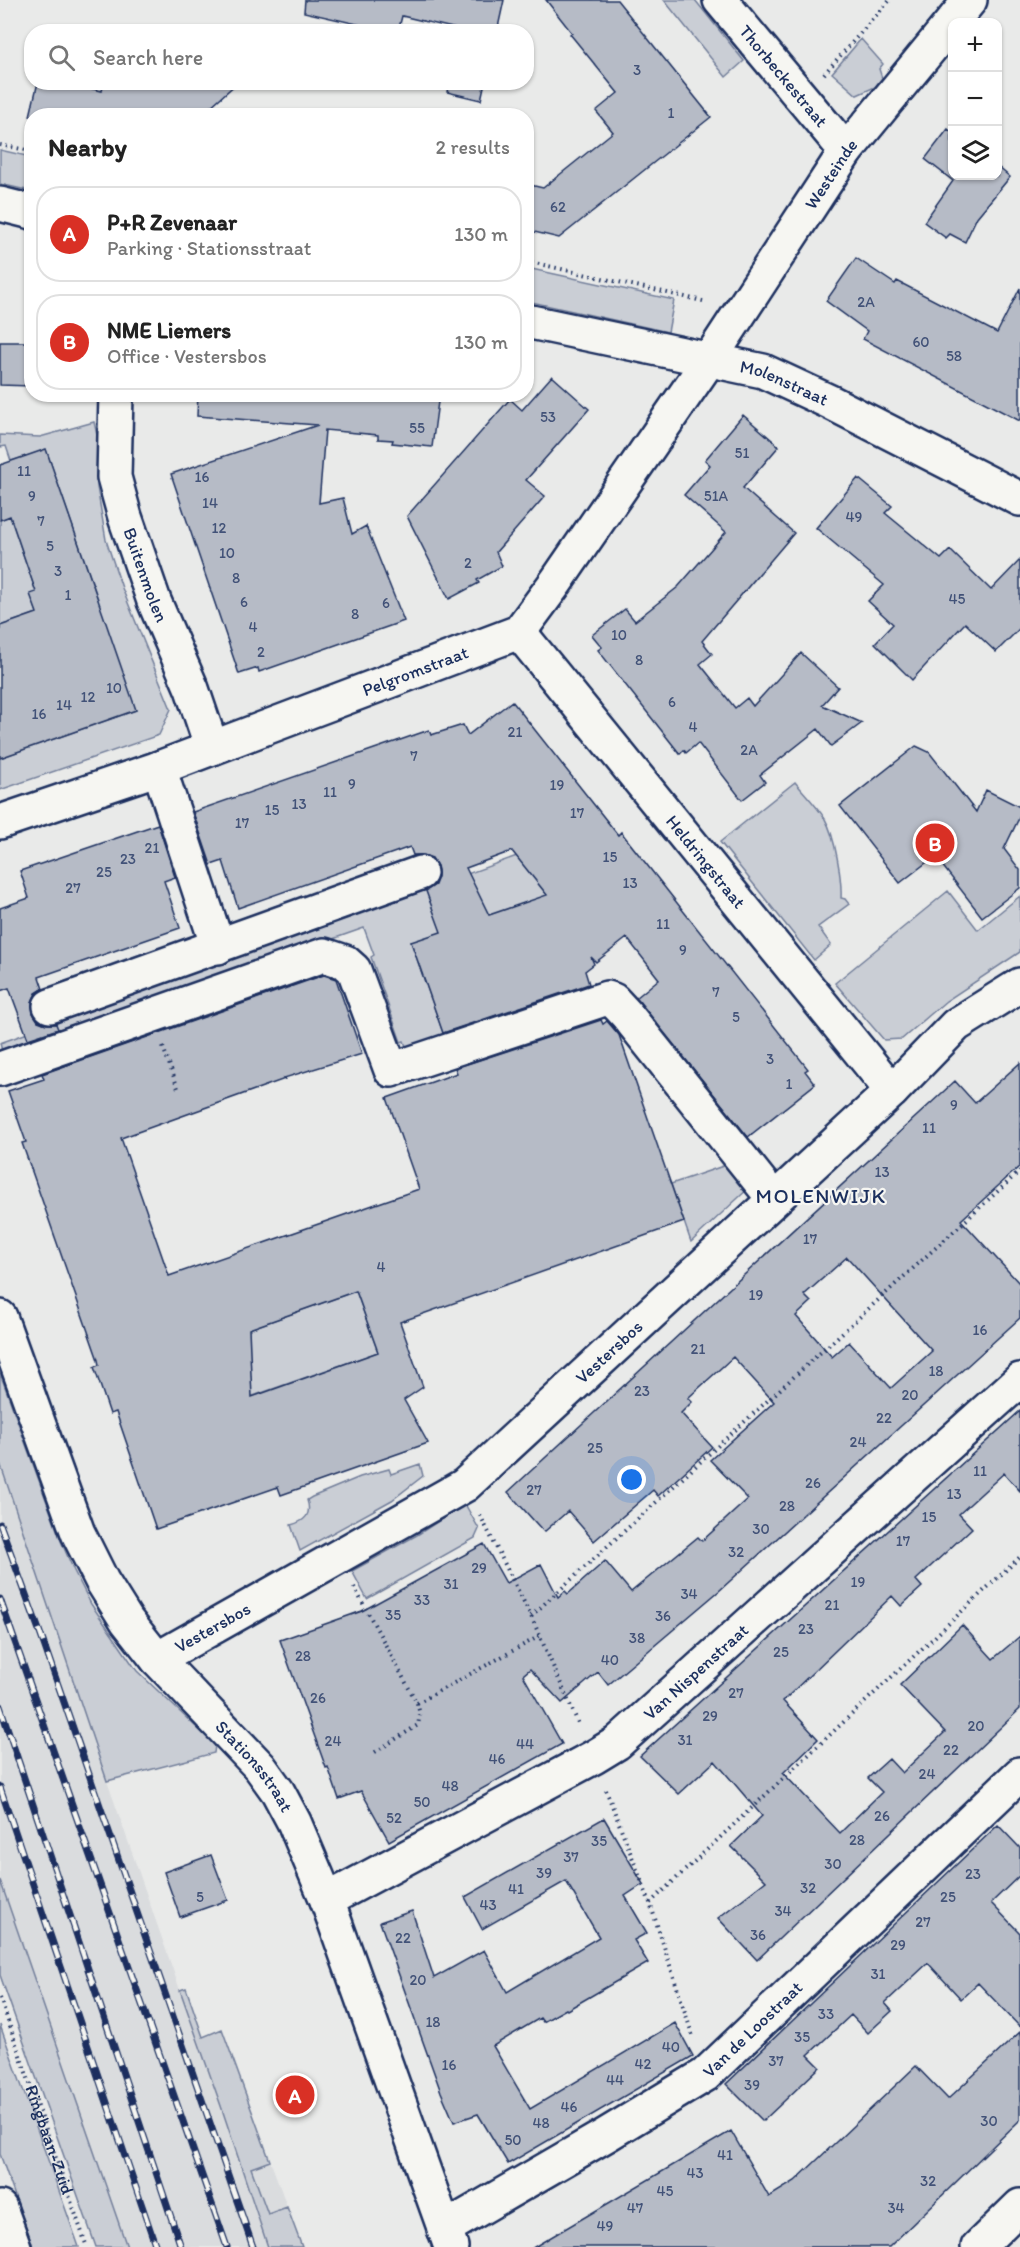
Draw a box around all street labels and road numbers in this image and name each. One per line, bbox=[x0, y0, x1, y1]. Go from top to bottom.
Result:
street label: Thorbeckestraat bbox=[734, 20, 833, 132]
street label: Westeinde bbox=[800, 134, 862, 213]
street label: Molenstraat bbox=[738, 355, 832, 411]
street label: Buitenmolen bbox=[119, 525, 173, 626]
street label: Pelgromstraat bbox=[359, 641, 472, 701]
street label: Heldringstraat bbox=[661, 810, 750, 913]
street label: Vestersbos bbox=[571, 1315, 647, 1388]
street label: Vestersbos bbox=[171, 1597, 255, 1658]
street label: Van Nispenstraat bbox=[639, 1619, 753, 1725]
street label: Stationsstraat bbox=[211, 1716, 298, 1816]
street label: Van de Loostraat bbox=[698, 1976, 807, 2082]
street label: Ringbaan-Zuid bbox=[20, 2082, 79, 2198]

